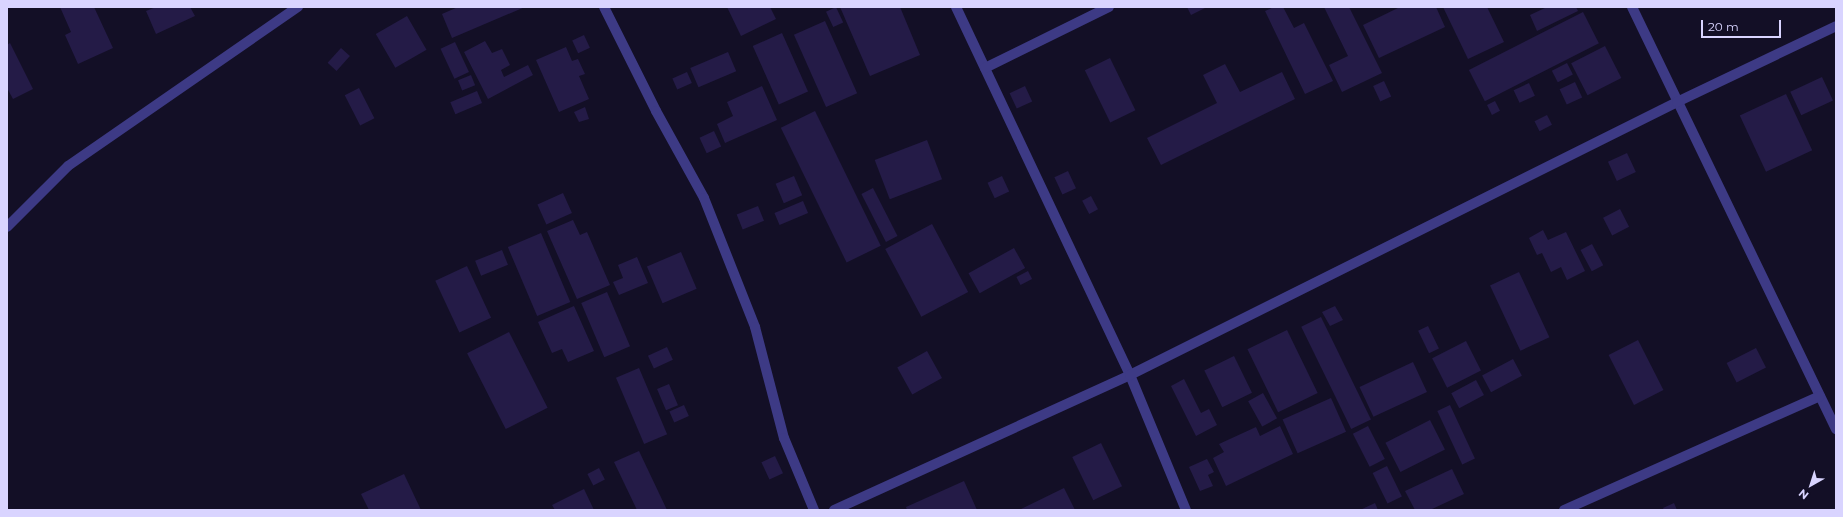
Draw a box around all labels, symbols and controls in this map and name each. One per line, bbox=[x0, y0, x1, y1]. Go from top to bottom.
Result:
scale bar bbox=[1703, 12, 1783, 38]
text: 20 m bbox=[1708, 19, 1739, 34]
north arrow bbox=[1791, 465, 1831, 505]
text: N bbox=[1796, 486, 1811, 503]

